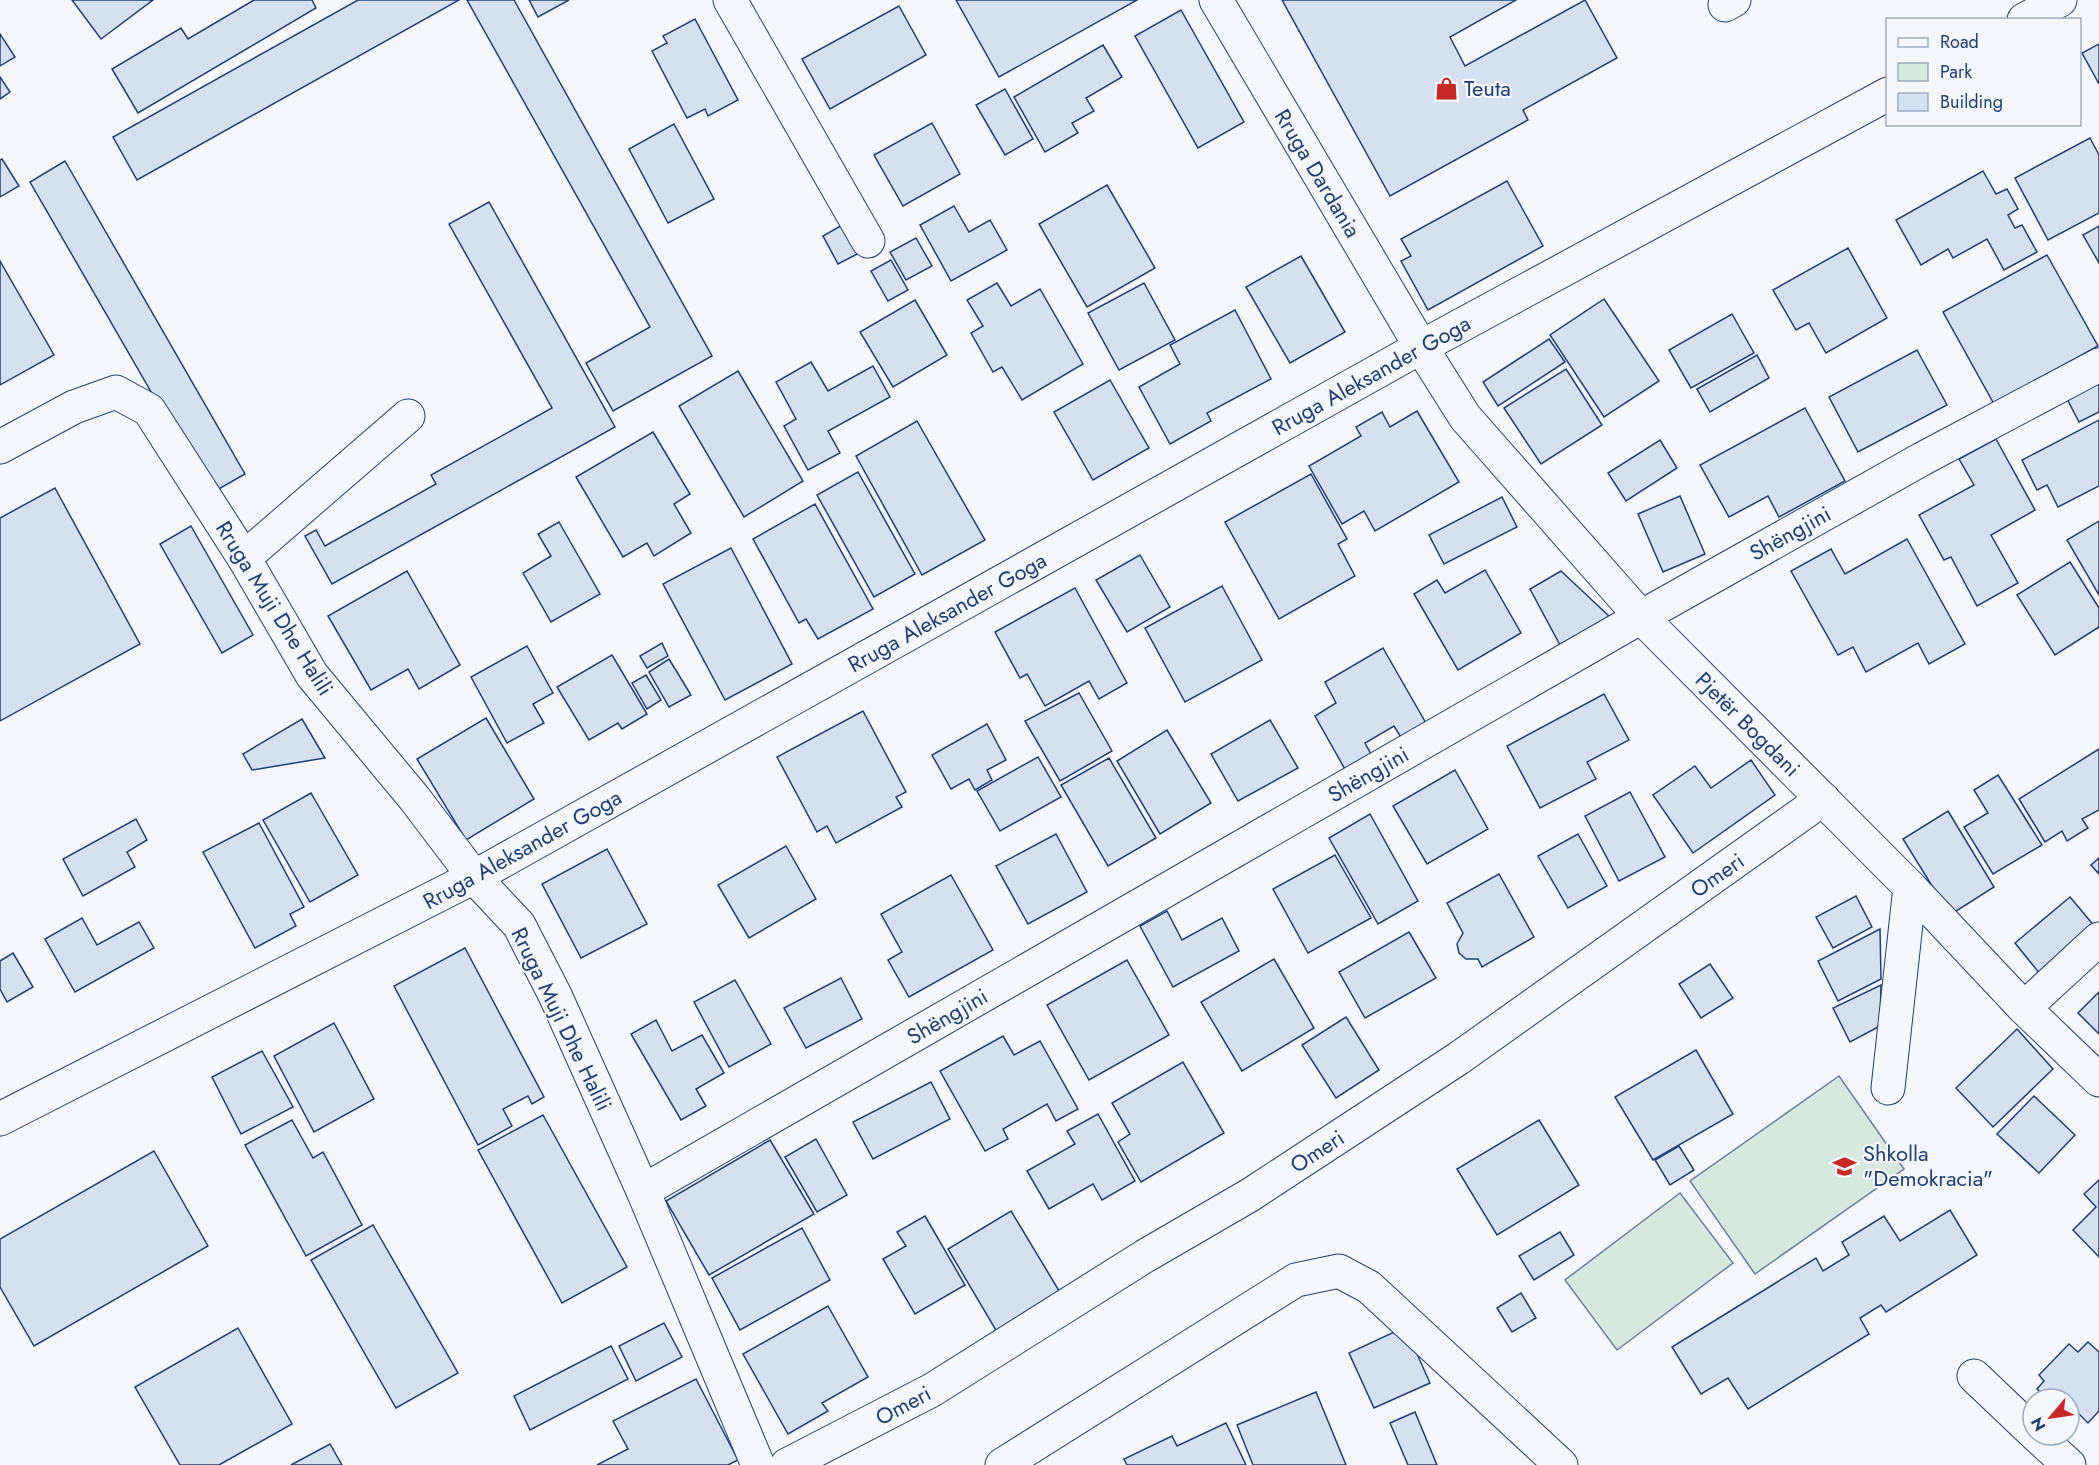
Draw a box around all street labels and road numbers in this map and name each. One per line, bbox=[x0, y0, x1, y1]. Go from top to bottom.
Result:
street label: Rruga Dardania bbox=[1267, 103, 1369, 243]
street label: Rruga Aleksander Goga bbox=[1266, 307, 1476, 443]
street label: Shëngjini bbox=[1743, 497, 1837, 569]
street label: Rruga Muji Dhe Halili bbox=[208, 514, 342, 702]
street label: Rruga Aleksander Goga bbox=[842, 544, 1052, 680]
street label: Pjetër Bogdani bbox=[1688, 664, 1808, 784]
street label: Shëngjini bbox=[1322, 738, 1414, 810]
street label: Rruga Aleksander Goga bbox=[417, 781, 627, 917]
street label: Omeri bbox=[1684, 845, 1750, 905]
street label: Rruga Muji Dhe Halili bbox=[504, 922, 620, 1116]
street label: Shëngjini bbox=[901, 980, 993, 1052]
street label: Omeri bbox=[1283, 1121, 1351, 1181]
street label: Omeri bbox=[869, 1377, 937, 1433]

